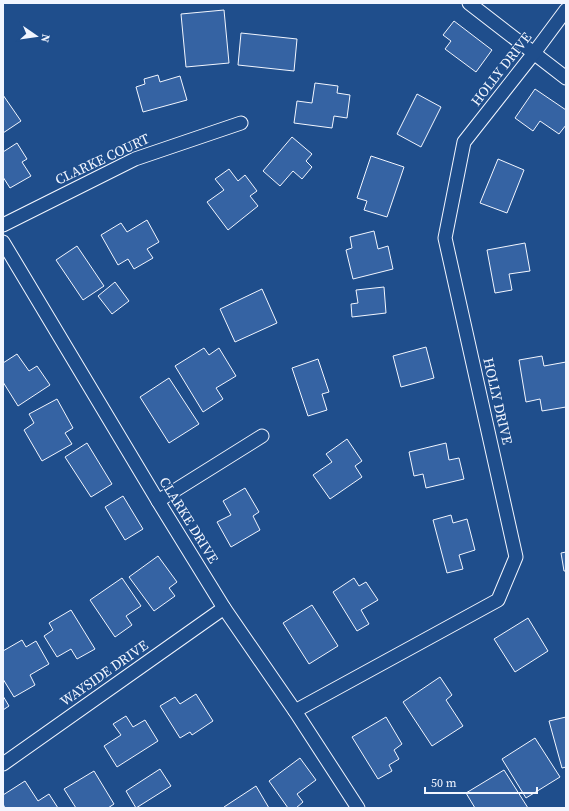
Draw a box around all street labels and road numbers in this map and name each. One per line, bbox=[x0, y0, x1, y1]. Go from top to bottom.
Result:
street label: HOLLY DRIVE bbox=[466, 28, 536, 110]
street label: CLARKE COURT bbox=[52, 128, 153, 190]
street label: HOLLY DRIVE bbox=[478, 356, 518, 446]
street label: CLARKE DRIVE bbox=[154, 473, 224, 567]
street label: WAYSIDE DRIVE bbox=[56, 635, 152, 711]

